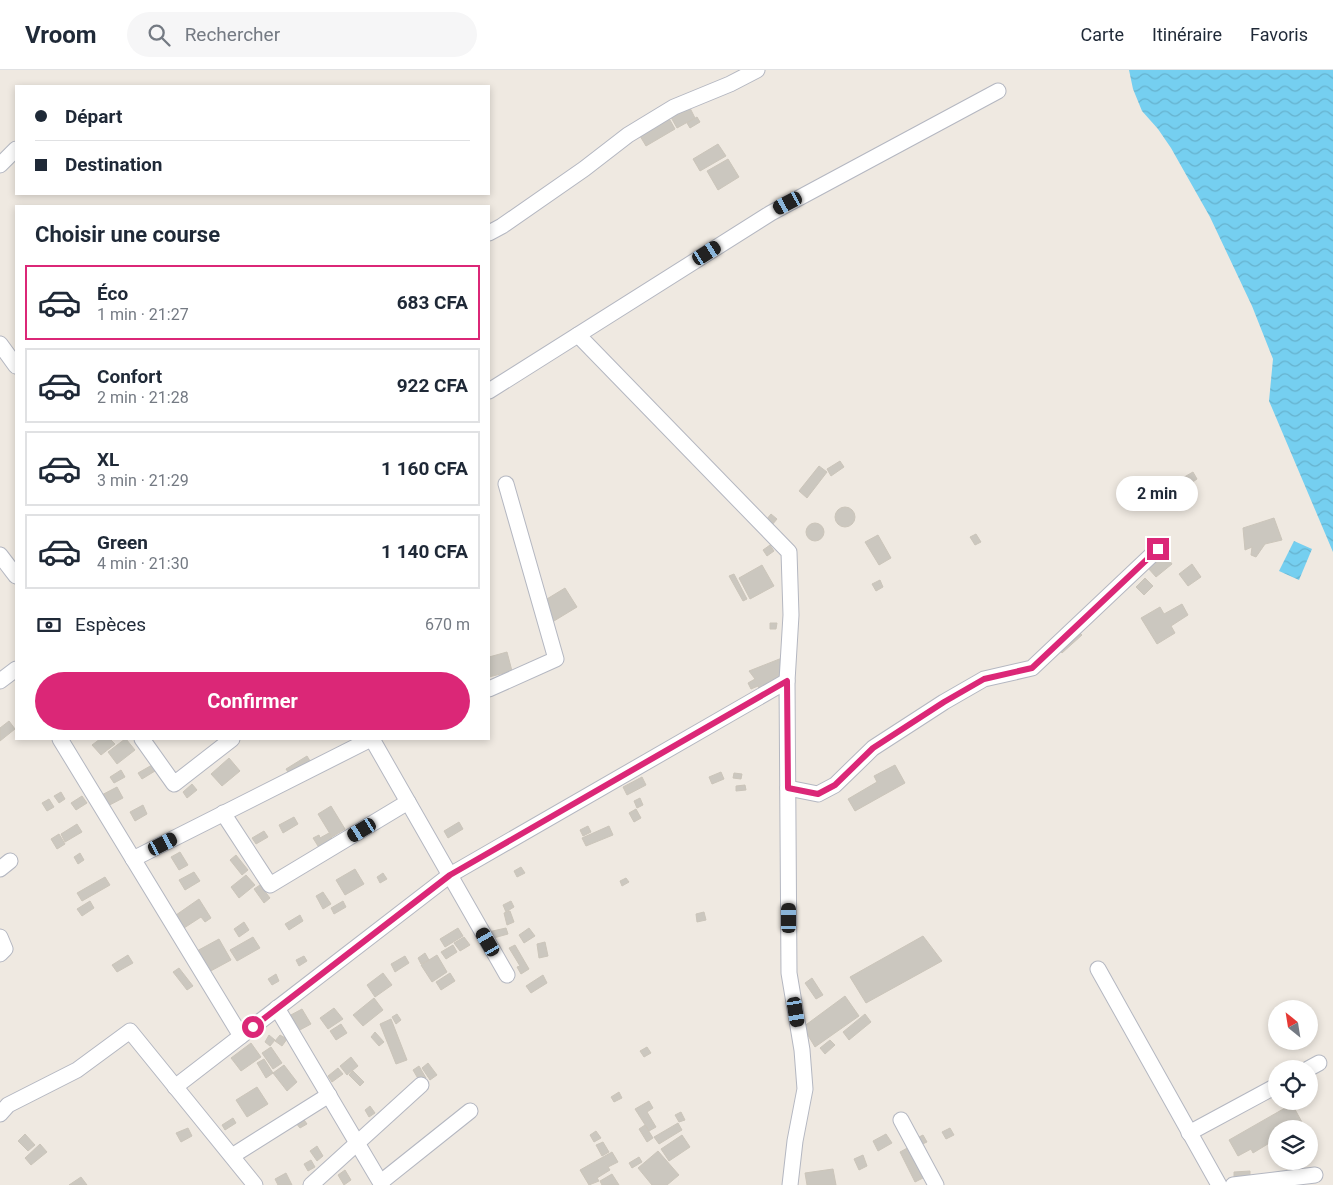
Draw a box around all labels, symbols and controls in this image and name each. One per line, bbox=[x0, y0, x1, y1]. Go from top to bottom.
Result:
search box bbox=[127, 12, 477, 57]
text: Vroom bbox=[25, 21, 97, 49]
icon: search bbox=[145, 21, 173, 49]
text: Rechercher bbox=[185, 23, 280, 46]
text: Carte bbox=[1081, 24, 1124, 45]
text: Itinéraire bbox=[1152, 24, 1222, 45]
text: Favoris bbox=[1250, 24, 1308, 45]
text: Départ bbox=[65, 105, 122, 128]
text: Destination bbox=[65, 153, 162, 176]
car bbox=[771, 189, 804, 217]
text: Choisir une course bbox=[35, 222, 220, 247]
car bbox=[690, 239, 723, 267]
icon: car bbox=[37, 280, 82, 325]
text: Éco bbox=[97, 282, 128, 305]
text: 683 CFA bbox=[397, 291, 468, 314]
text: 1 min · 21:27 bbox=[97, 305, 189, 324]
icon: car bbox=[37, 363, 82, 408]
text: Confort bbox=[97, 365, 162, 388]
text: 922 CFA bbox=[397, 374, 468, 397]
text: 2 min · 21:28 bbox=[97, 388, 189, 407]
icon: car bbox=[37, 446, 82, 491]
text: XL bbox=[97, 448, 119, 471]
text: 1 160 CFA bbox=[381, 457, 468, 480]
text: 3 min · 21:29 bbox=[97, 471, 189, 490]
callout: 2 min bbox=[1117, 476, 1199, 512]
text: 2 min bbox=[1137, 484, 1177, 503]
icon: car bbox=[37, 529, 82, 574]
text: Green bbox=[97, 531, 148, 554]
route end bbox=[1147, 538, 1169, 560]
text: 1 140 CFA bbox=[381, 540, 468, 563]
text: 4 min · 21:30 bbox=[97, 554, 189, 573]
icon: cash bbox=[35, 611, 63, 639]
text: Espèces bbox=[75, 613, 146, 636]
text: 670 m bbox=[425, 615, 470, 634]
button: Confirmer bbox=[35, 672, 470, 730]
car bbox=[345, 816, 378, 844]
car bbox=[146, 831, 179, 857]
car bbox=[781, 903, 796, 933]
car bbox=[474, 925, 501, 959]
car bbox=[786, 996, 805, 1028]
north arrow bbox=[1268, 1000, 1318, 1050]
map controls bbox=[1268, 1000, 1318, 1170]
route start bbox=[242, 1016, 264, 1038]
button: locate bbox=[1268, 1060, 1318, 1110]
button: layers bbox=[1268, 1120, 1318, 1170]

